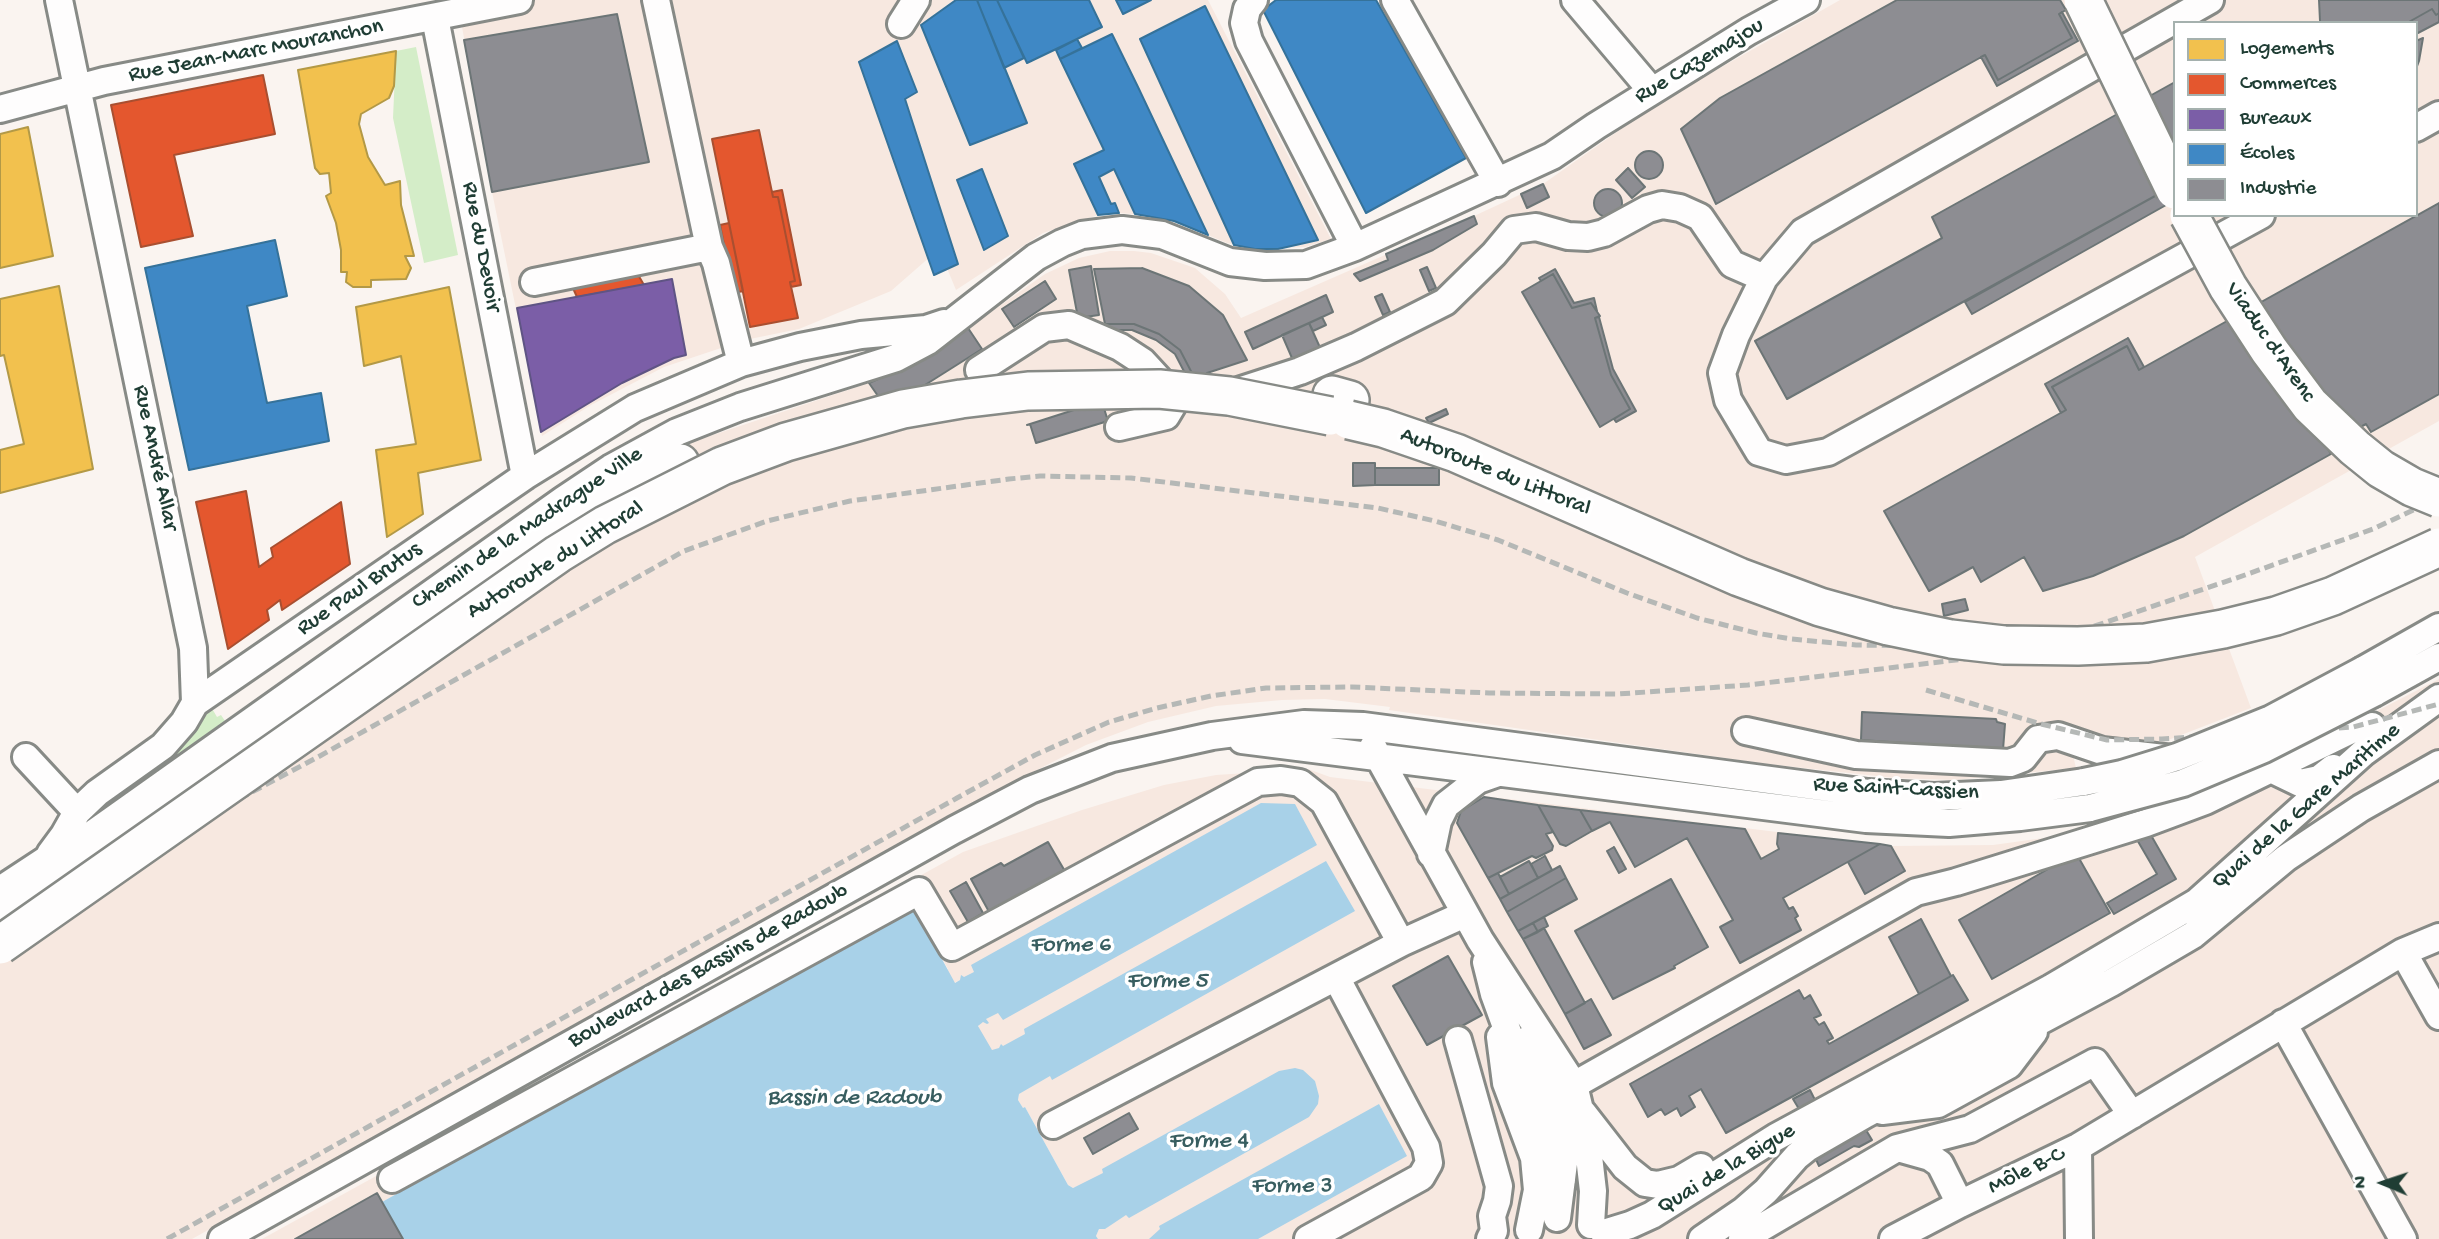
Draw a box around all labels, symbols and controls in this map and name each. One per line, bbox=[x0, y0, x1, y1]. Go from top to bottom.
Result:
street label: Rue Cazemajou bbox=[1630, 13, 1770, 111]
street label: Rue Jean-Marc Mouranchon bbox=[126, 14, 386, 90]
legend bbox=[2173, 21, 2418, 217]
text: Logements bbox=[2240, 37, 2333, 62]
text: Commerces bbox=[2240, 72, 2336, 97]
text: Bureaux bbox=[2240, 107, 2311, 132]
text: Écoles bbox=[2240, 142, 2294, 167]
text: Industrie bbox=[2240, 177, 2316, 202]
street label: Rue du Devoir bbox=[454, 180, 506, 314]
street label: Viaduc d'Arenc bbox=[2218, 278, 2320, 408]
street label: Rue André Allar bbox=[125, 383, 183, 533]
street label: Autoroute du Littoral bbox=[1396, 422, 1594, 524]
street label: Chemin de la Madrague Ville bbox=[407, 441, 649, 617]
street label: Autoroute du Littoral bbox=[463, 495, 649, 627]
street label: Rue Paul Brutus bbox=[292, 537, 428, 643]
street label: Quai de la Gare Maritime bbox=[2207, 718, 2407, 896]
street label: Rue Saint-Cassien bbox=[1812, 772, 1980, 808]
street label: Boulevard des Bassins de Radoub bbox=[564, 878, 854, 1056]
water label: Forme 6 bbox=[1030, 932, 1110, 960]
water label: Forme 5 bbox=[1127, 968, 1207, 996]
water label: Bassin de Radoub bbox=[767, 1085, 941, 1113]
street label: Quai de la Bigue bbox=[1653, 1118, 1801, 1222]
water label: Forme 4 bbox=[1168, 1128, 1248, 1156]
street label: Môle B-C bbox=[1984, 1142, 2070, 1202]
north arrow bbox=[2348, 1148, 2418, 1218]
water label: Forme 3 bbox=[1251, 1173, 1331, 1201]
text: N bbox=[2350, 1176, 2373, 1189]

